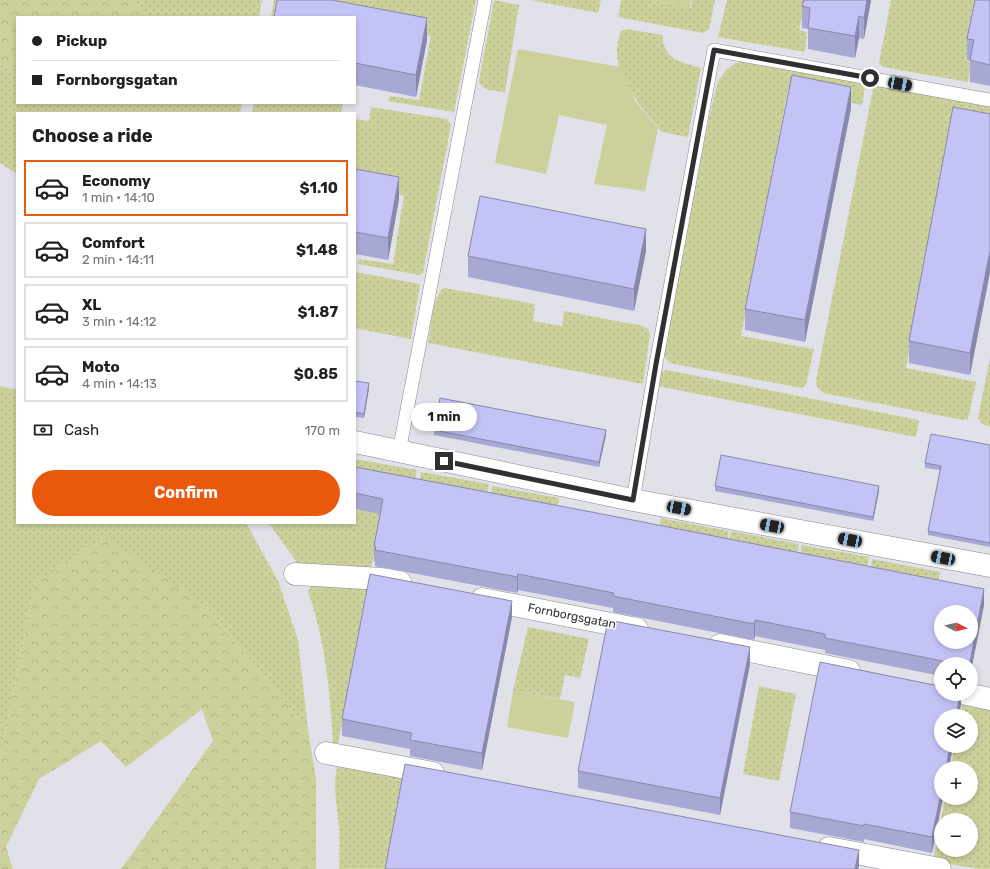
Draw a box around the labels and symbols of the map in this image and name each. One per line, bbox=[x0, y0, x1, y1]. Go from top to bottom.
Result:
route start bbox=[861, 69, 879, 87]
car bbox=[887, 76, 913, 92]
callout: 1 min bbox=[411, 403, 477, 431]
route end bbox=[435, 452, 453, 470]
car bbox=[666, 500, 692, 516]
car bbox=[759, 518, 785, 534]
car bbox=[837, 532, 863, 548]
car bbox=[930, 550, 956, 566]
street label: Fornborgsgatan bbox=[527, 601, 617, 631]
north arrow bbox=[934, 605, 978, 649]

